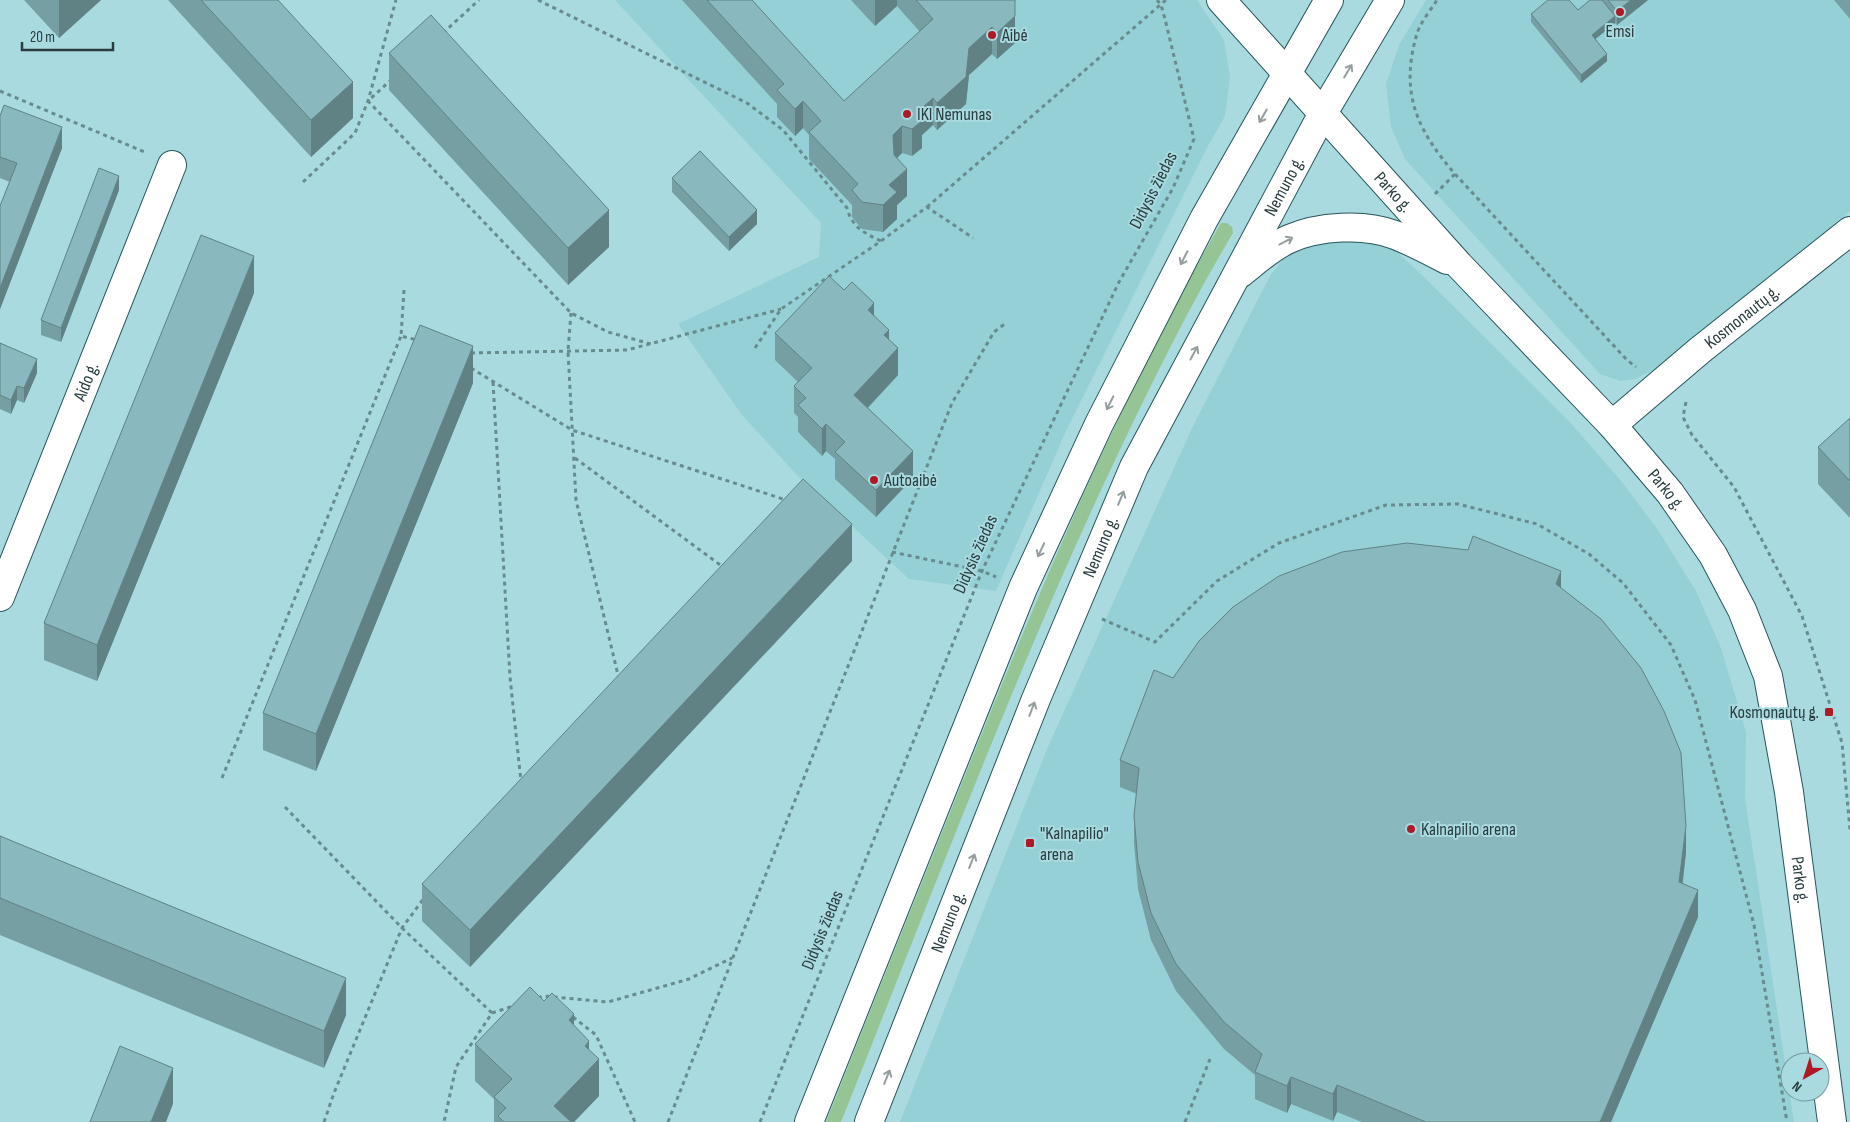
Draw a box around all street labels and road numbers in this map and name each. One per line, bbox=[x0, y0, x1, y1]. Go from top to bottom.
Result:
street label: Didysis žiedas bbox=[1125, 148, 1182, 232]
street label: Nemuno g. bbox=[1260, 153, 1309, 220]
street label: Parko g. bbox=[1370, 168, 1417, 217]
street label: Kosmonautų g. bbox=[1701, 281, 1784, 353]
street label: Aido g. bbox=[69, 359, 103, 405]
street label: Parko g. bbox=[1643, 465, 1689, 515]
street label: Didysis žiedas bbox=[949, 512, 1002, 597]
street label: Nemuno g. bbox=[1079, 513, 1123, 581]
street label: Parko g. bbox=[1787, 855, 1813, 905]
street label: Didysis žiedas bbox=[797, 887, 848, 973]
street label: Nemuno g. bbox=[927, 888, 970, 956]

